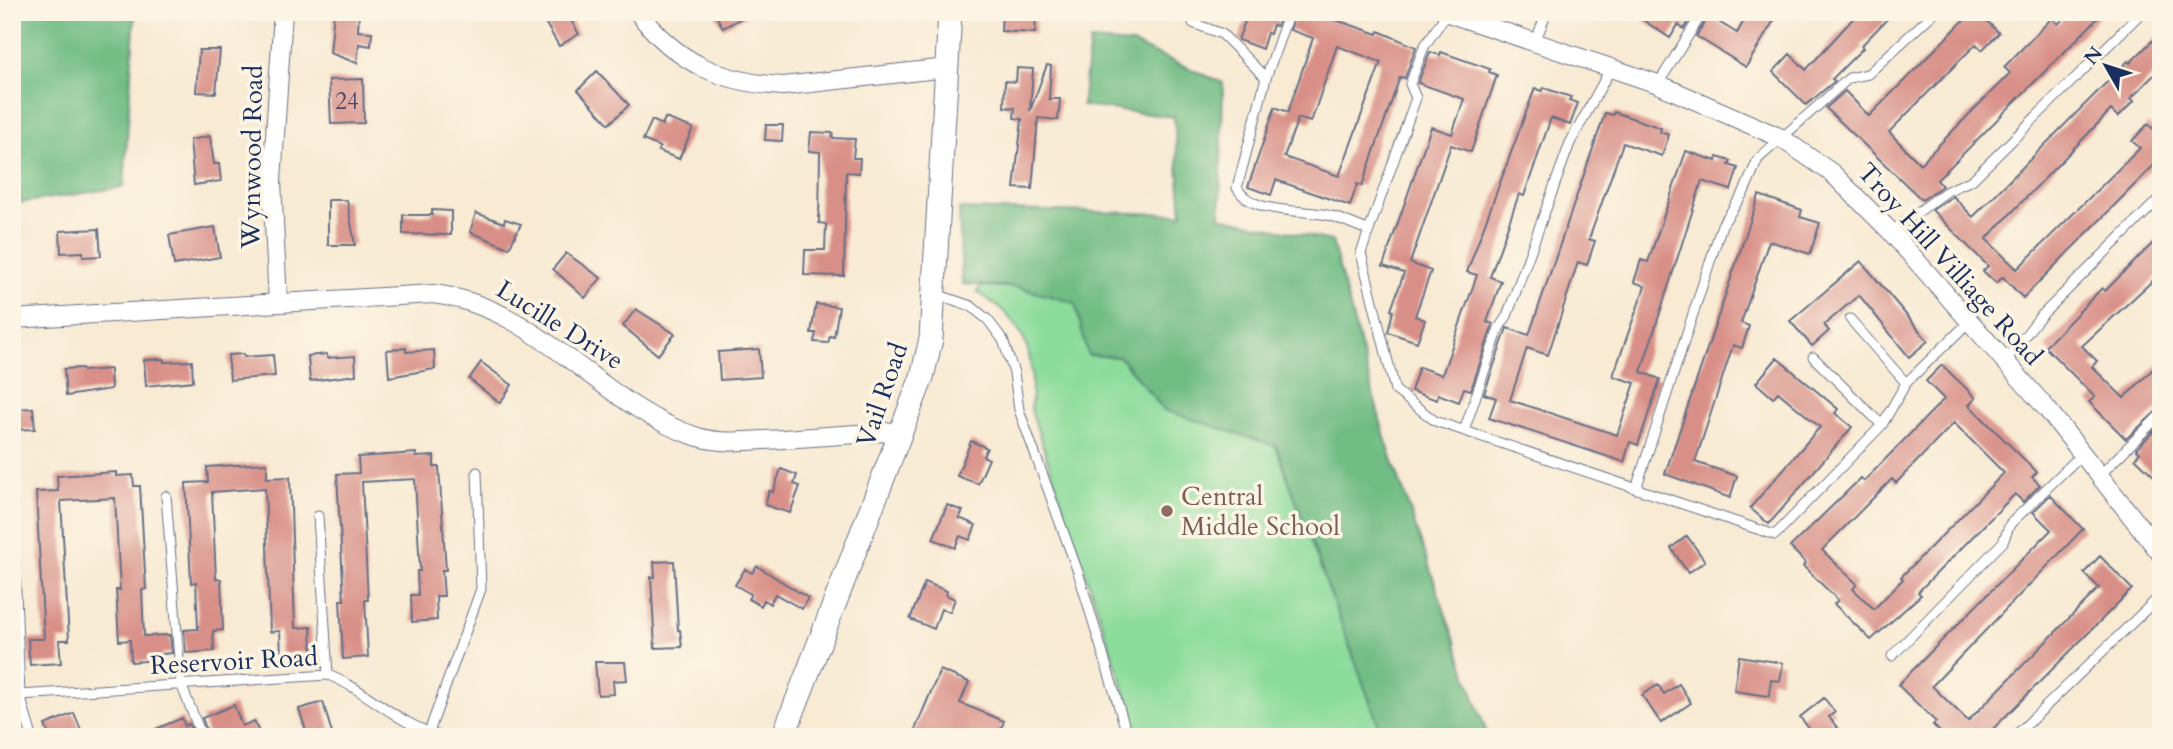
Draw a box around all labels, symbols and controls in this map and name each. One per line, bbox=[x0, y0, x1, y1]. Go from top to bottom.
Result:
north arrow bbox=[2072, 32, 2142, 102]
text: N bbox=[2078, 41, 2109, 71]
street label: Wynwood Road bbox=[233, 64, 271, 250]
house number: 24 bbox=[335, 86, 359, 117]
street label: Troy Hill Villiage Road bbox=[1850, 155, 2051, 373]
street label: Lucille Drive bbox=[490, 272, 630, 378]
street label: Vail Road bbox=[848, 338, 916, 452]
place label: Central Middle School bbox=[1181, 479, 1340, 544]
marker: Central Middle School bbox=[1159, 503, 1175, 519]
street label: Reservoir Road bbox=[149, 639, 319, 683]

